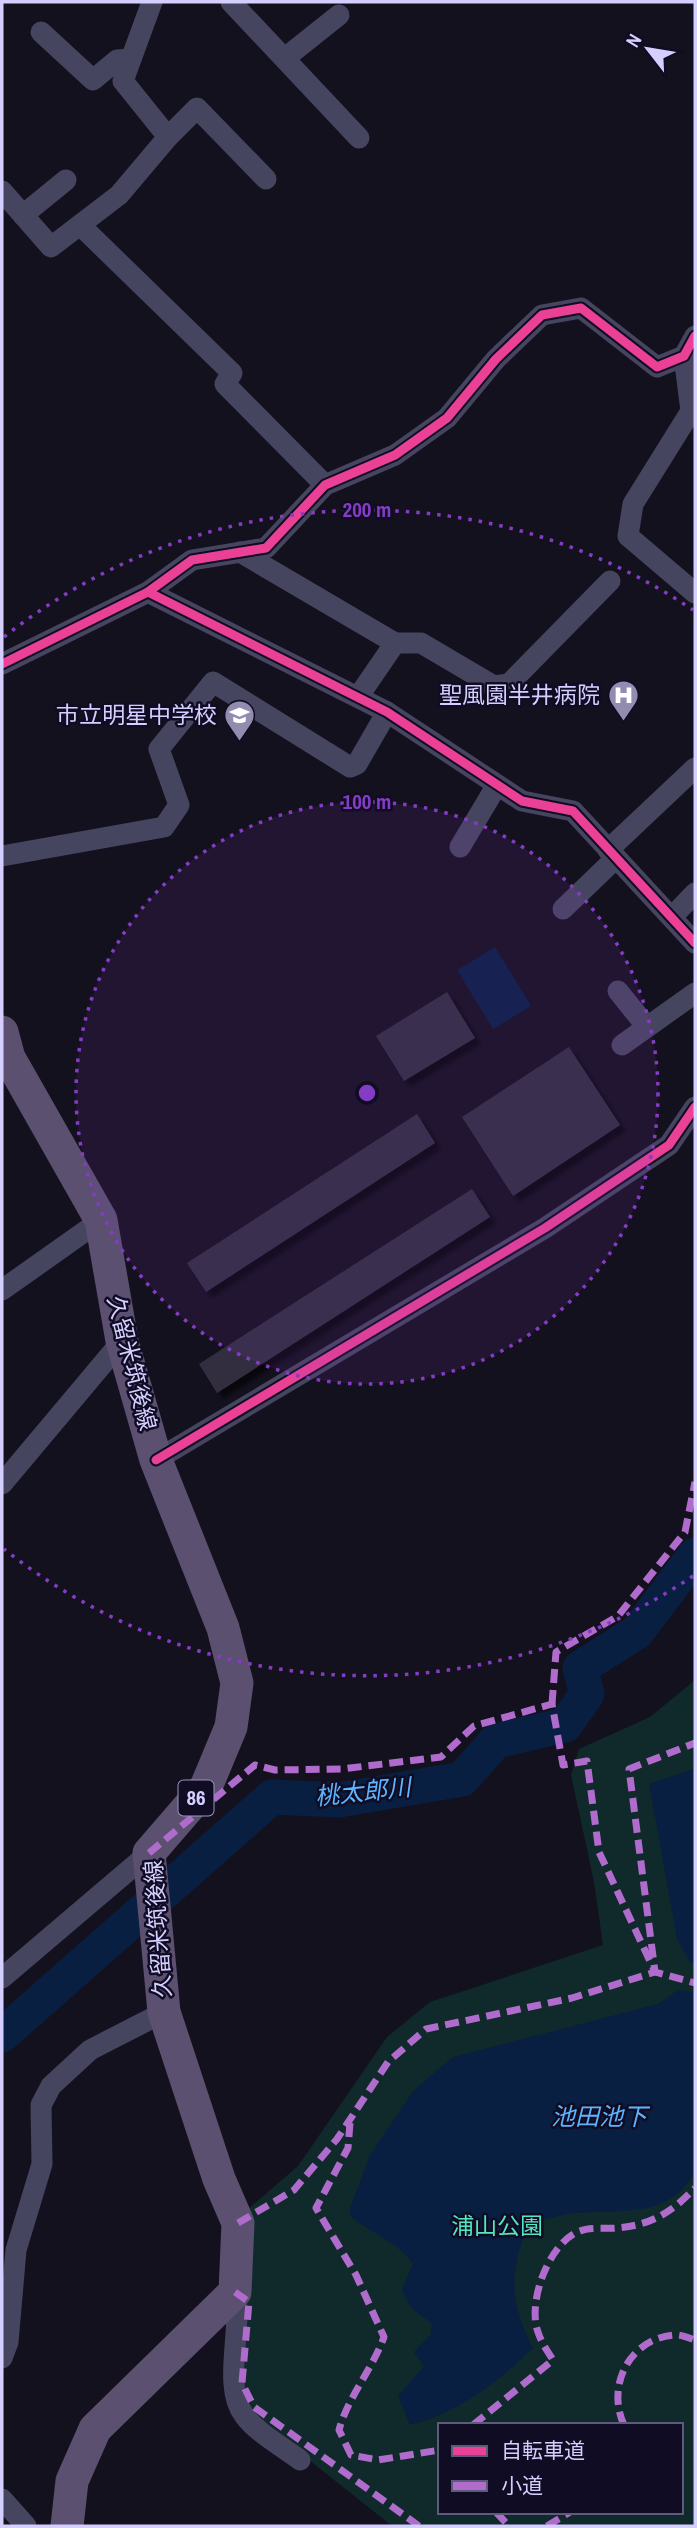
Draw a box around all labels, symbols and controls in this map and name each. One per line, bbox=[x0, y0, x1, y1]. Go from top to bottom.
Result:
north arrow bbox=[613, 14, 683, 84]
text: N bbox=[619, 29, 647, 52]
text: 200 m bbox=[343, 495, 391, 524]
hospital icon: 聖風園半井病院 bbox=[606, 678, 640, 722]
place label: 聖風園半井病院 bbox=[439, 679, 600, 710]
school or university icon: 市立明星中学校 bbox=[223, 698, 257, 742]
place label: 市立明星中学校 bbox=[56, 699, 217, 730]
text: 100 m bbox=[343, 787, 391, 816]
centre of rings bbox=[355, 1081, 379, 1105]
street label: 久留米筑後線 bbox=[101, 1292, 164, 1434]
water label: 桃太郎川 bbox=[313, 1770, 415, 1812]
road number: 86 bbox=[178, 1780, 214, 1815]
street label: 久留米筑後線 bbox=[137, 1859, 178, 1999]
water label: 池田池下 bbox=[551, 2100, 651, 2132]
park label: 浦山公園 bbox=[451, 2210, 543, 2241]
legend bbox=[438, 2423, 683, 2514]
text: 自転車道 bbox=[501, 2436, 585, 2465]
text: 小道 bbox=[501, 2471, 543, 2500]

